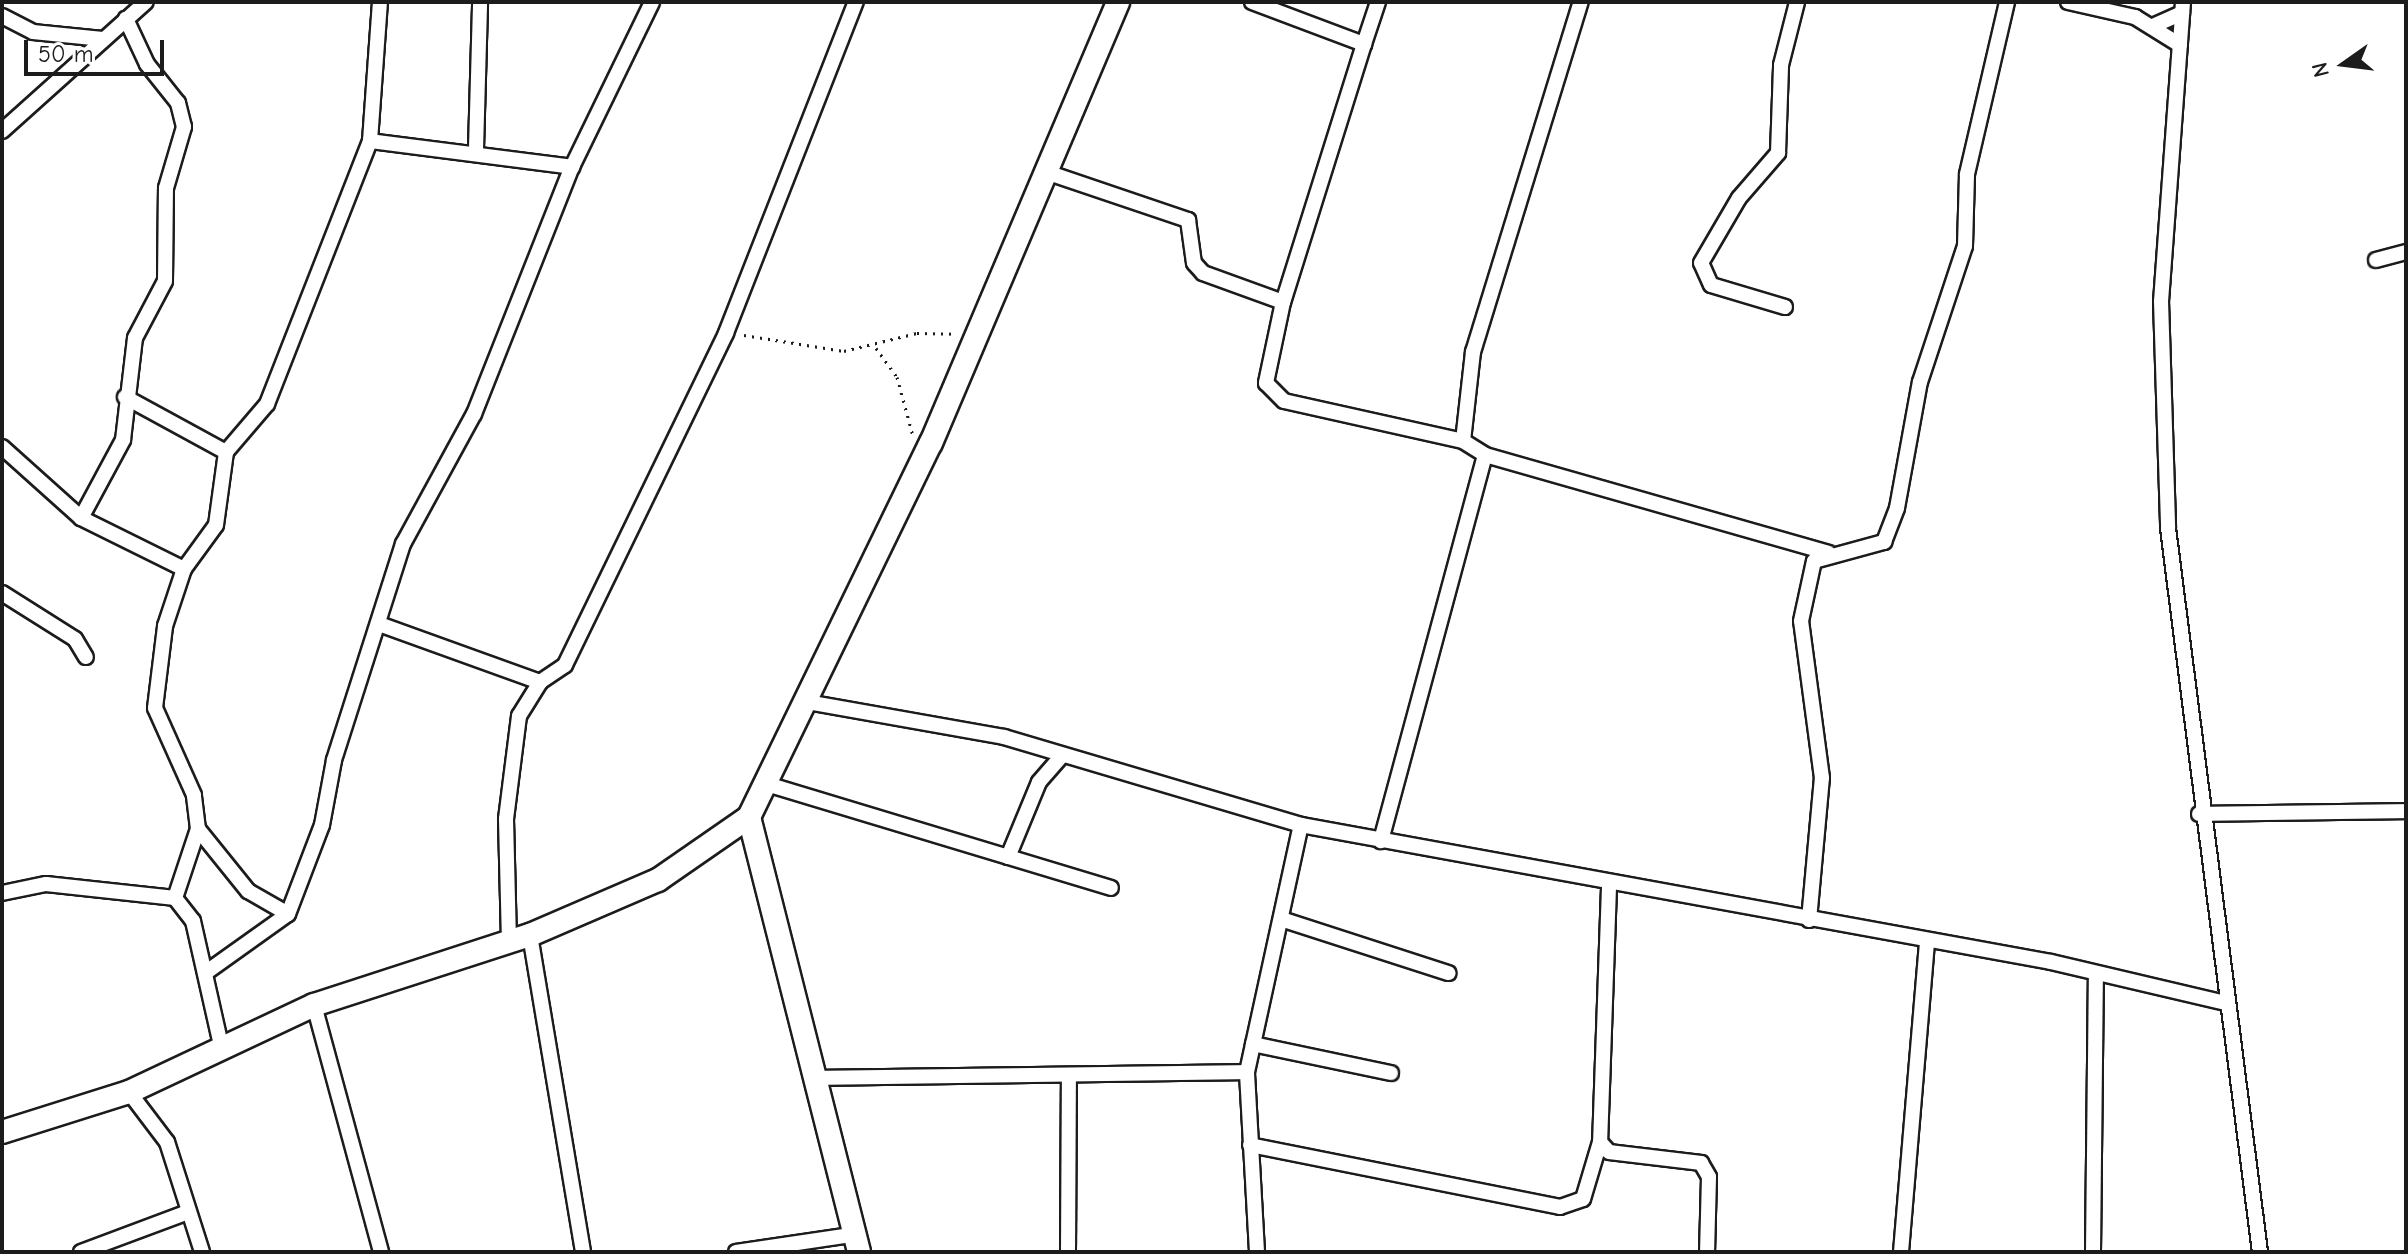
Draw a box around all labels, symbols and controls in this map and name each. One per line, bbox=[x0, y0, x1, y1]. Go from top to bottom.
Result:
scale bar bbox=[28, 24, 168, 74]
north arrow bbox=[2304, 24, 2384, 104]
text: 50 m bbox=[38, 40, 94, 68]
text: N bbox=[2306, 60, 2335, 80]

